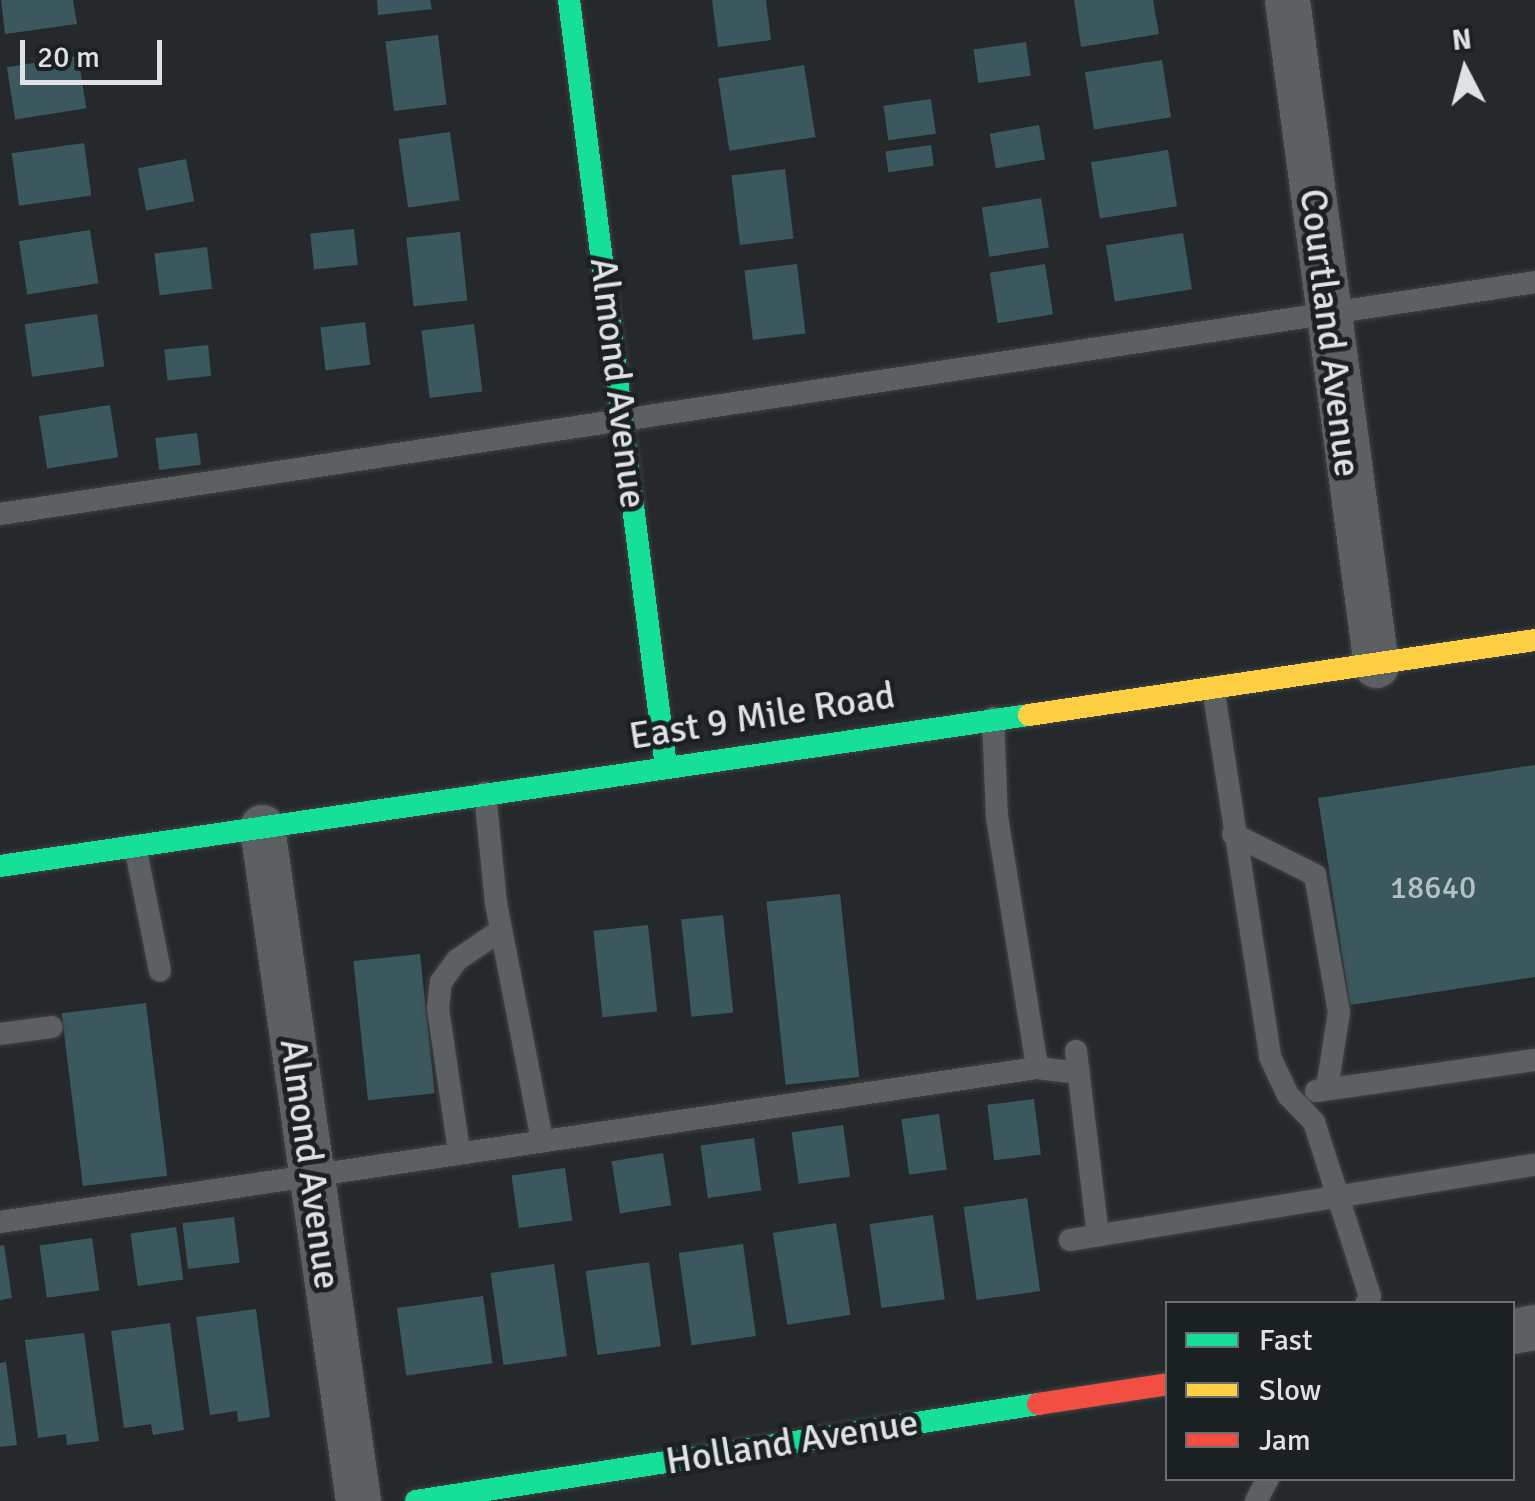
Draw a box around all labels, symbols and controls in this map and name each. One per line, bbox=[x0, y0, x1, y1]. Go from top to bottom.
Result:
scale bar bbox=[25, 20, 168, 82]
north arrow bbox=[1415, 20, 1515, 120]
text: N bbox=[1450, 22, 1473, 58]
text: 20 m bbox=[37, 39, 100, 76]
street label: Courtland Avenue bbox=[1290, 186, 1370, 480]
street label: Almond Avenue bbox=[580, 255, 656, 511]
street label: East 9 Mile Road bbox=[626, 673, 898, 759]
house number: 18640 bbox=[1390, 869, 1476, 907]
street label: Almond Avenue bbox=[270, 1036, 350, 1292]
legend bbox=[1165, 1301, 1515, 1481]
text: Fast bbox=[1259, 1322, 1312, 1359]
text: Slow bbox=[1259, 1372, 1321, 1409]
street label: Holland Avenue bbox=[663, 1400, 921, 1484]
text: Jam bbox=[1259, 1422, 1311, 1459]

